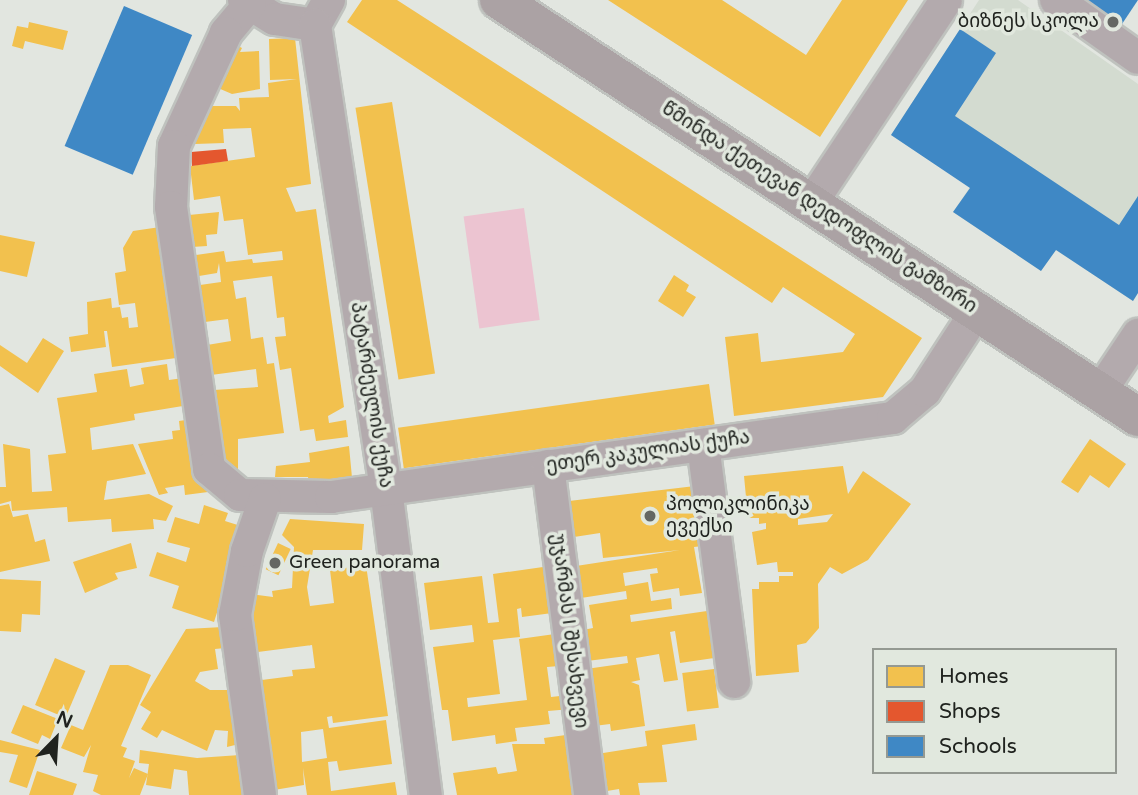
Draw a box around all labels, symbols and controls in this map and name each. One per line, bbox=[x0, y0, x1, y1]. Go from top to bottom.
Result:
place label: ბიზნეს სკოლა bbox=[958, 11, 1099, 33]
marker: ბიზნეს სკოლა bbox=[1105, 14, 1121, 30]
street label: წმინდა ქეთევან დედოფლის გამზირი bbox=[657, 97, 981, 319]
street label: პატარძეულის ქუჩა bbox=[345, 300, 397, 490]
street label: ეთერ კაკულიას ქუჩა bbox=[545, 426, 751, 478]
place label: პოლიკლინიკა ევექსი bbox=[666, 494, 810, 538]
marker: პოლიკლინიკა ევექსი bbox=[640, 506, 660, 526]
street label: უჯარმას I შესახვევი bbox=[546, 532, 592, 730]
place label: Green panorama bbox=[289, 552, 440, 574]
marker: Green panorama bbox=[267, 555, 283, 571]
legend bbox=[872, 648, 1117, 774]
text: Homes bbox=[939, 664, 1009, 689]
text: Shops bbox=[939, 699, 1001, 724]
north arrow bbox=[21, 704, 91, 774]
text: N bbox=[53, 707, 76, 733]
text: Schools bbox=[939, 734, 1017, 759]

